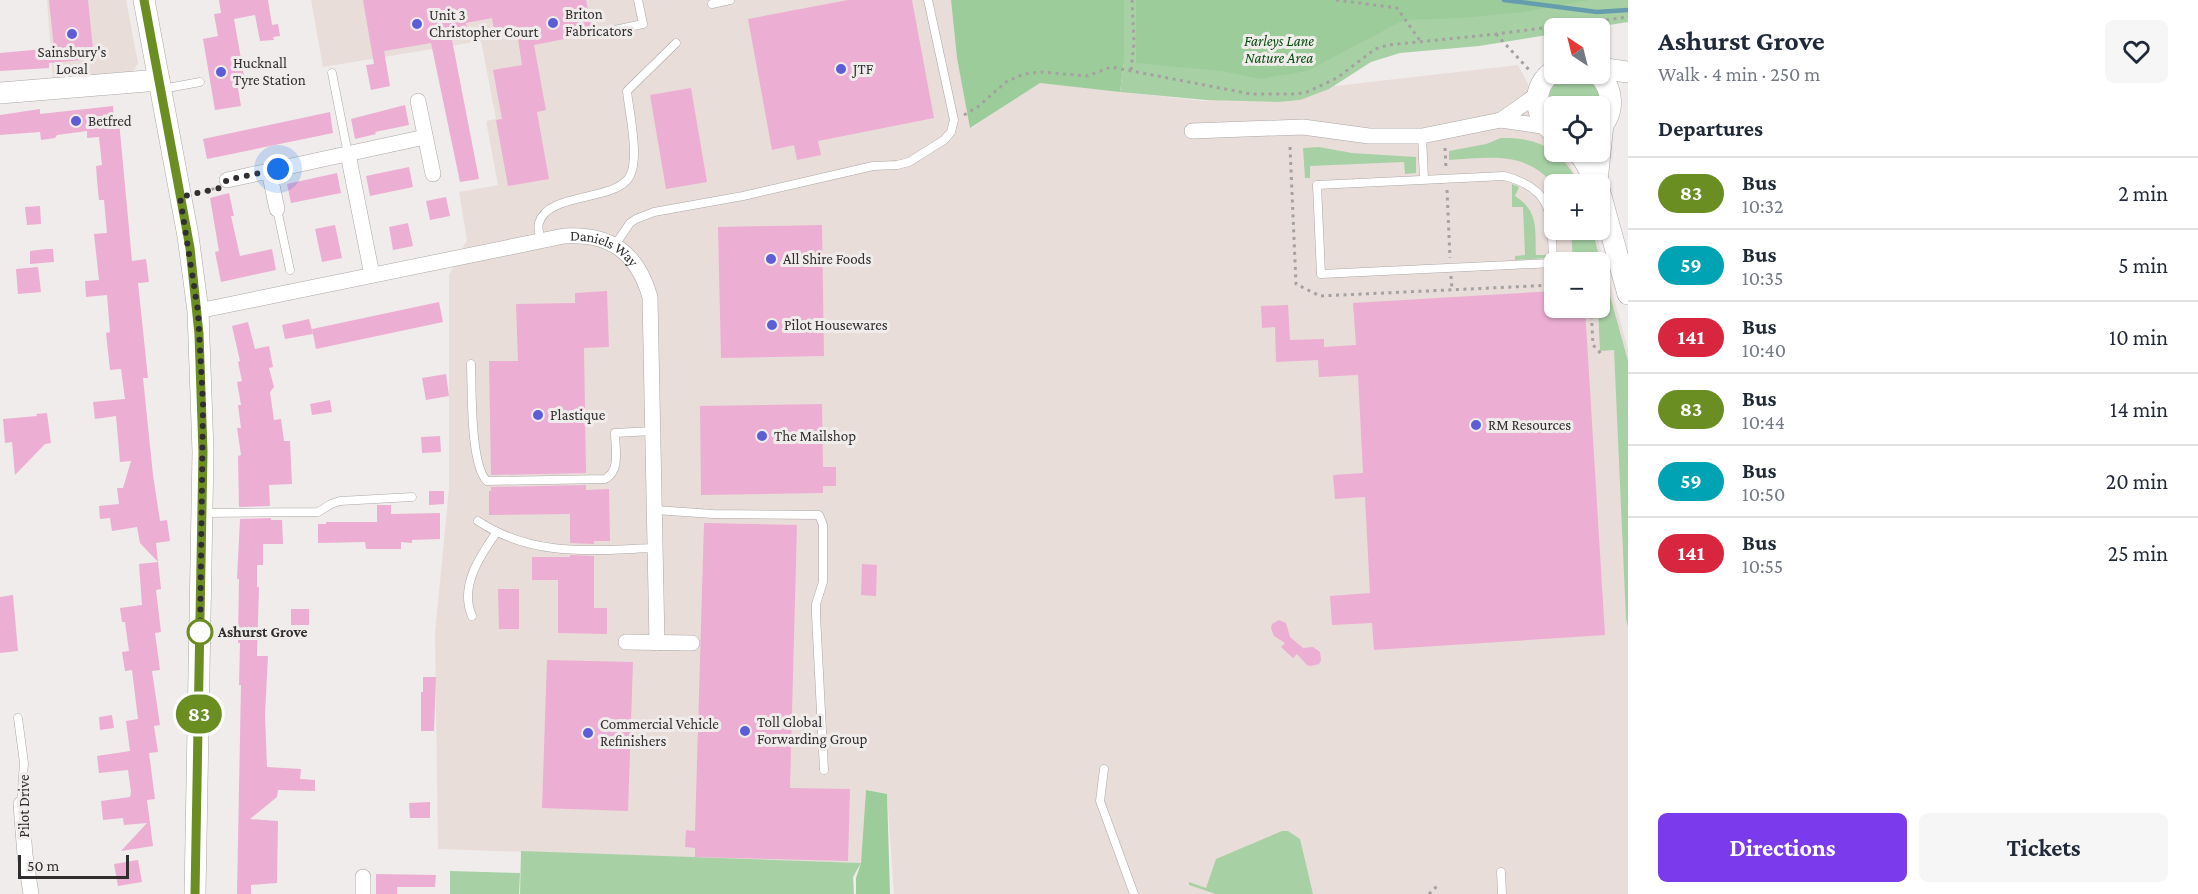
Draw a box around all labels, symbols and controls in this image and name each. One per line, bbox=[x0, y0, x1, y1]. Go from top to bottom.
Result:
place label: Briton Fabricators bbox=[565, 6, 633, 39]
place label: Unit 3 Christopher Court bbox=[429, 7, 540, 41]
marker: Briton Fabricators bbox=[546, 16, 560, 30]
marker: Unit 3 Christopher Court bbox=[410, 17, 424, 31]
north arrow bbox=[1544, 18, 1610, 84]
map controls bbox=[1544, 18, 1610, 318]
button: heart bbox=[2105, 20, 2168, 83]
text: Ashurst Grove bbox=[1658, 25, 1825, 56]
marker: Sainsbury's Local bbox=[65, 27, 79, 41]
park label: Farleys Lane Nature Area bbox=[1244, 33, 1314, 66]
place label: Sainsbury's Local bbox=[37, 44, 107, 77]
place label: Hucknall Tyre Station bbox=[233, 55, 306, 89]
place label: JTF bbox=[851, 61, 874, 78]
marker: JTF bbox=[834, 62, 848, 76]
text: Walk · 4 min · 250 m bbox=[1658, 63, 1820, 85]
marker: Hucknall Tyre Station bbox=[214, 65, 228, 79]
button: locate bbox=[1544, 96, 1610, 162]
place label: Betfred bbox=[88, 113, 132, 129]
marker: Betfred bbox=[69, 114, 83, 128]
text: Departures bbox=[1658, 116, 1763, 141]
your location bbox=[263, 154, 293, 184]
text: Bus bbox=[1742, 170, 1776, 195]
button: + bbox=[1544, 174, 1610, 240]
text: 83 bbox=[1680, 181, 1702, 205]
text: 2 min bbox=[2118, 181, 2168, 206]
text: 10:32 bbox=[1742, 195, 1783, 217]
street label: Daniels Way bbox=[570, 228, 642, 270]
text: Bus bbox=[1742, 242, 1776, 267]
place label: All Shire Foods bbox=[783, 251, 871, 267]
marker: All Shire Foods bbox=[764, 252, 778, 266]
button: − bbox=[1544, 252, 1610, 318]
text: 59 bbox=[1680, 253, 1702, 277]
text: 5 min bbox=[2118, 253, 2168, 278]
text: 10:35 bbox=[1742, 267, 1783, 289]
text: Bus bbox=[1742, 314, 1776, 339]
place label: Pilot Housewares bbox=[784, 317, 888, 333]
marker: Pilot Housewares bbox=[765, 318, 779, 332]
text: 141 bbox=[1677, 325, 1705, 349]
text: 10 min bbox=[2109, 325, 2168, 350]
text: 10:40 bbox=[1742, 339, 1786, 361]
text: Bus bbox=[1742, 386, 1776, 411]
text: 83 bbox=[1680, 397, 1702, 421]
text: 14 min bbox=[2110, 397, 2168, 422]
place label: Plastique bbox=[550, 407, 606, 424]
marker: Plastique bbox=[531, 408, 545, 422]
text: 10:44 bbox=[1742, 411, 1785, 433]
place label: RM Resources bbox=[1488, 417, 1571, 433]
marker: RM Resources bbox=[1469, 418, 1483, 432]
place label: The Mailshop bbox=[774, 428, 856, 445]
marker: The Mailshop bbox=[755, 429, 769, 443]
text: Bus bbox=[1742, 458, 1776, 483]
text: 59 bbox=[1680, 469, 1702, 493]
text: 20 min bbox=[2106, 469, 2168, 494]
text: 10:50 bbox=[1742, 483, 1785, 505]
text: Bus bbox=[1742, 530, 1776, 555]
text: 141 bbox=[1677, 541, 1705, 565]
text: 25 min bbox=[2108, 541, 2168, 566]
text: 10:55 bbox=[1742, 555, 1783, 577]
marker: Ashurst Grove bbox=[187, 619, 213, 645]
place label: Ashurst Grove bbox=[217, 624, 307, 640]
line badge: 83 bbox=[172, 694, 226, 734]
text: 83 bbox=[188, 702, 210, 726]
place label: Toll Global Forwarding Group bbox=[757, 714, 868, 748]
place label: Commercial Vehicle Refinishers bbox=[600, 716, 719, 749]
marker: Toll Global Forwarding Group bbox=[738, 724, 752, 738]
marker: Commercial Vehicle Refinishers bbox=[581, 726, 595, 740]
street label: Pilot Drive bbox=[16, 774, 32, 838]
button: Directions bbox=[1658, 813, 1907, 882]
button: Tickets bbox=[1919, 813, 2168, 882]
scale bar bbox=[18, 852, 129, 880]
text: 50 m bbox=[27, 857, 59, 874]

